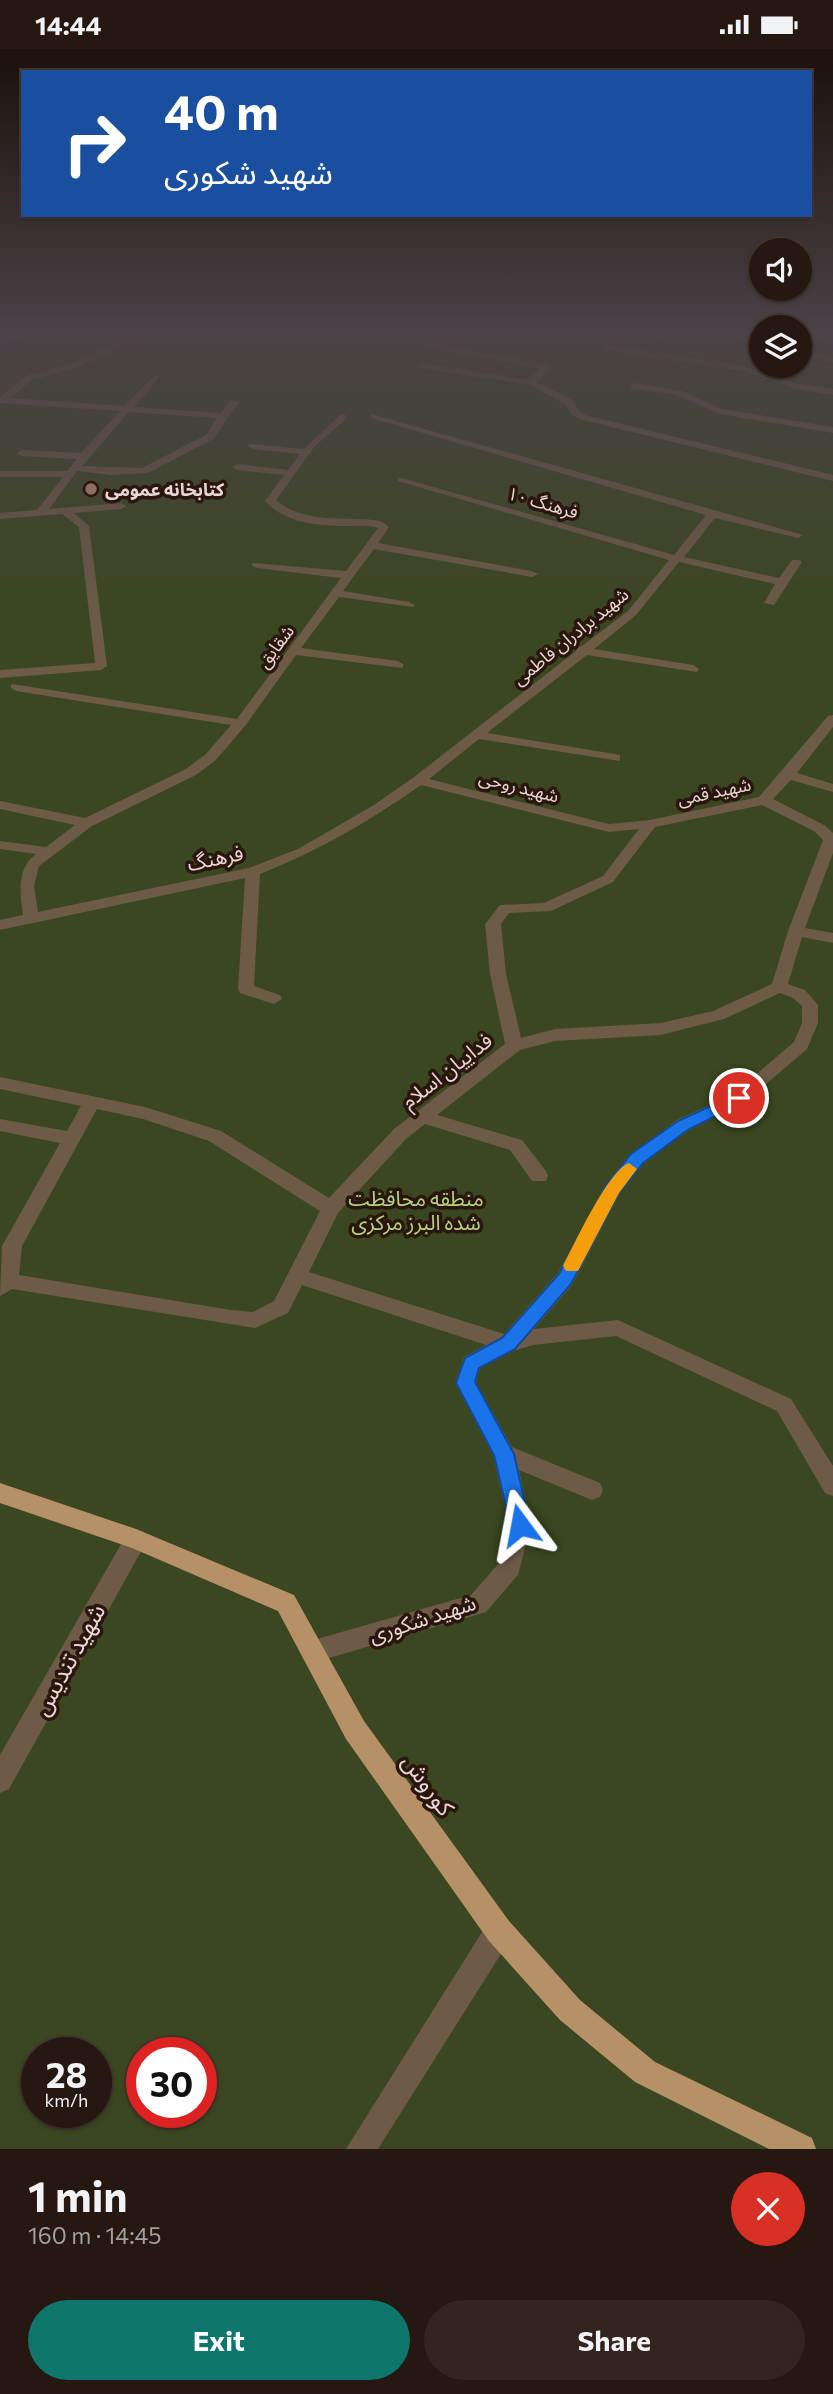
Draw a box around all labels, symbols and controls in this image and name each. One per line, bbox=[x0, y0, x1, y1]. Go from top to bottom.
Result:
text: 14:44 bbox=[35, 9, 102, 40]
text: 40 m bbox=[164, 80, 279, 140]
icon: right bbox=[49, 98, 140, 189]
text: شهید شکوری bbox=[164, 151, 333, 191]
map controls bbox=[749, 238, 812, 378]
button: sound bbox=[749, 238, 812, 301]
button: layers bbox=[749, 315, 812, 378]
place label: کتابخانه عمومی bbox=[105, 478, 225, 500]
marker: کتابخانه عمومی bbox=[83, 481, 99, 497]
street label: فرهنگ ۱۰ bbox=[505, 481, 581, 524]
street label: شهید برادران فاطمی bbox=[508, 583, 633, 690]
street label: شقایق bbox=[252, 620, 299, 672]
street label: شهید روحی bbox=[477, 765, 561, 807]
street label: شهید قمی bbox=[675, 772, 753, 811]
street label: فرهنگ bbox=[185, 839, 245, 876]
street label: فداییان اسلام bbox=[396, 1027, 499, 1117]
pin bbox=[709, 1068, 769, 1128]
icon: arrive bbox=[720, 1079, 758, 1117]
park label: منطقه محافظت شده البرز مرکزی bbox=[348, 1185, 484, 1235]
position arrow bbox=[483, 1488, 557, 1562]
street label: شهید شکوری bbox=[365, 1589, 479, 1648]
street label: شهید تندیس bbox=[25, 1598, 111, 1720]
street label: کوروش bbox=[396, 1747, 462, 1822]
speed limit sign: 30 bbox=[126, 2037, 217, 2128]
text: 28 bbox=[46, 2052, 87, 2095]
text: km/h bbox=[45, 2089, 88, 2111]
text: 1 min bbox=[28, 2169, 128, 2221]
button: close bbox=[731, 2172, 805, 2246]
text: 160 m · 14:45 bbox=[28, 2221, 162, 2249]
button: Exit bbox=[28, 2300, 410, 2380]
button: Share bbox=[424, 2300, 805, 2380]

